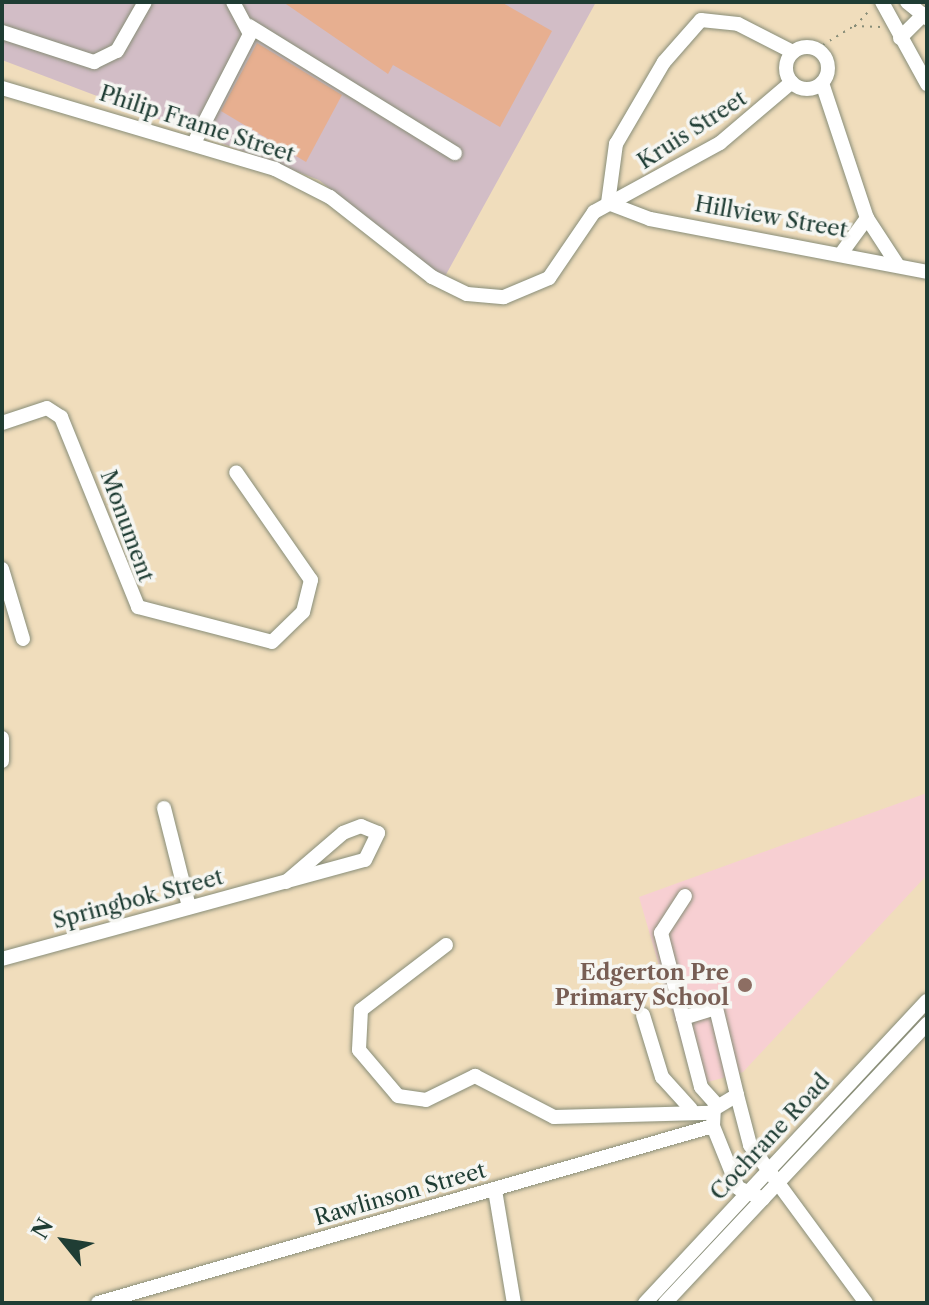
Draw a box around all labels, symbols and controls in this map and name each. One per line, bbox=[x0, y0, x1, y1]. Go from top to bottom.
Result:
street label: Philip Frame Street bbox=[96, 80, 298, 168]
street label: Kruis Street bbox=[633, 85, 751, 175]
street label: Hillview Street bbox=[692, 191, 850, 243]
street label: Monument bbox=[95, 467, 159, 585]
street label: Springbok Street bbox=[50, 864, 226, 934]
place label: Edgerton Pre Primary School bbox=[554, 959, 729, 1010]
marker: Edgerton Pre Primary School bbox=[736, 976, 754, 994]
street label: Cochrane Road bbox=[705, 1068, 835, 1206]
street label: Rawlinson Street bbox=[311, 1157, 489, 1231]
north arrow bbox=[24, 1201, 104, 1281]
text: N bbox=[26, 1214, 59, 1244]

